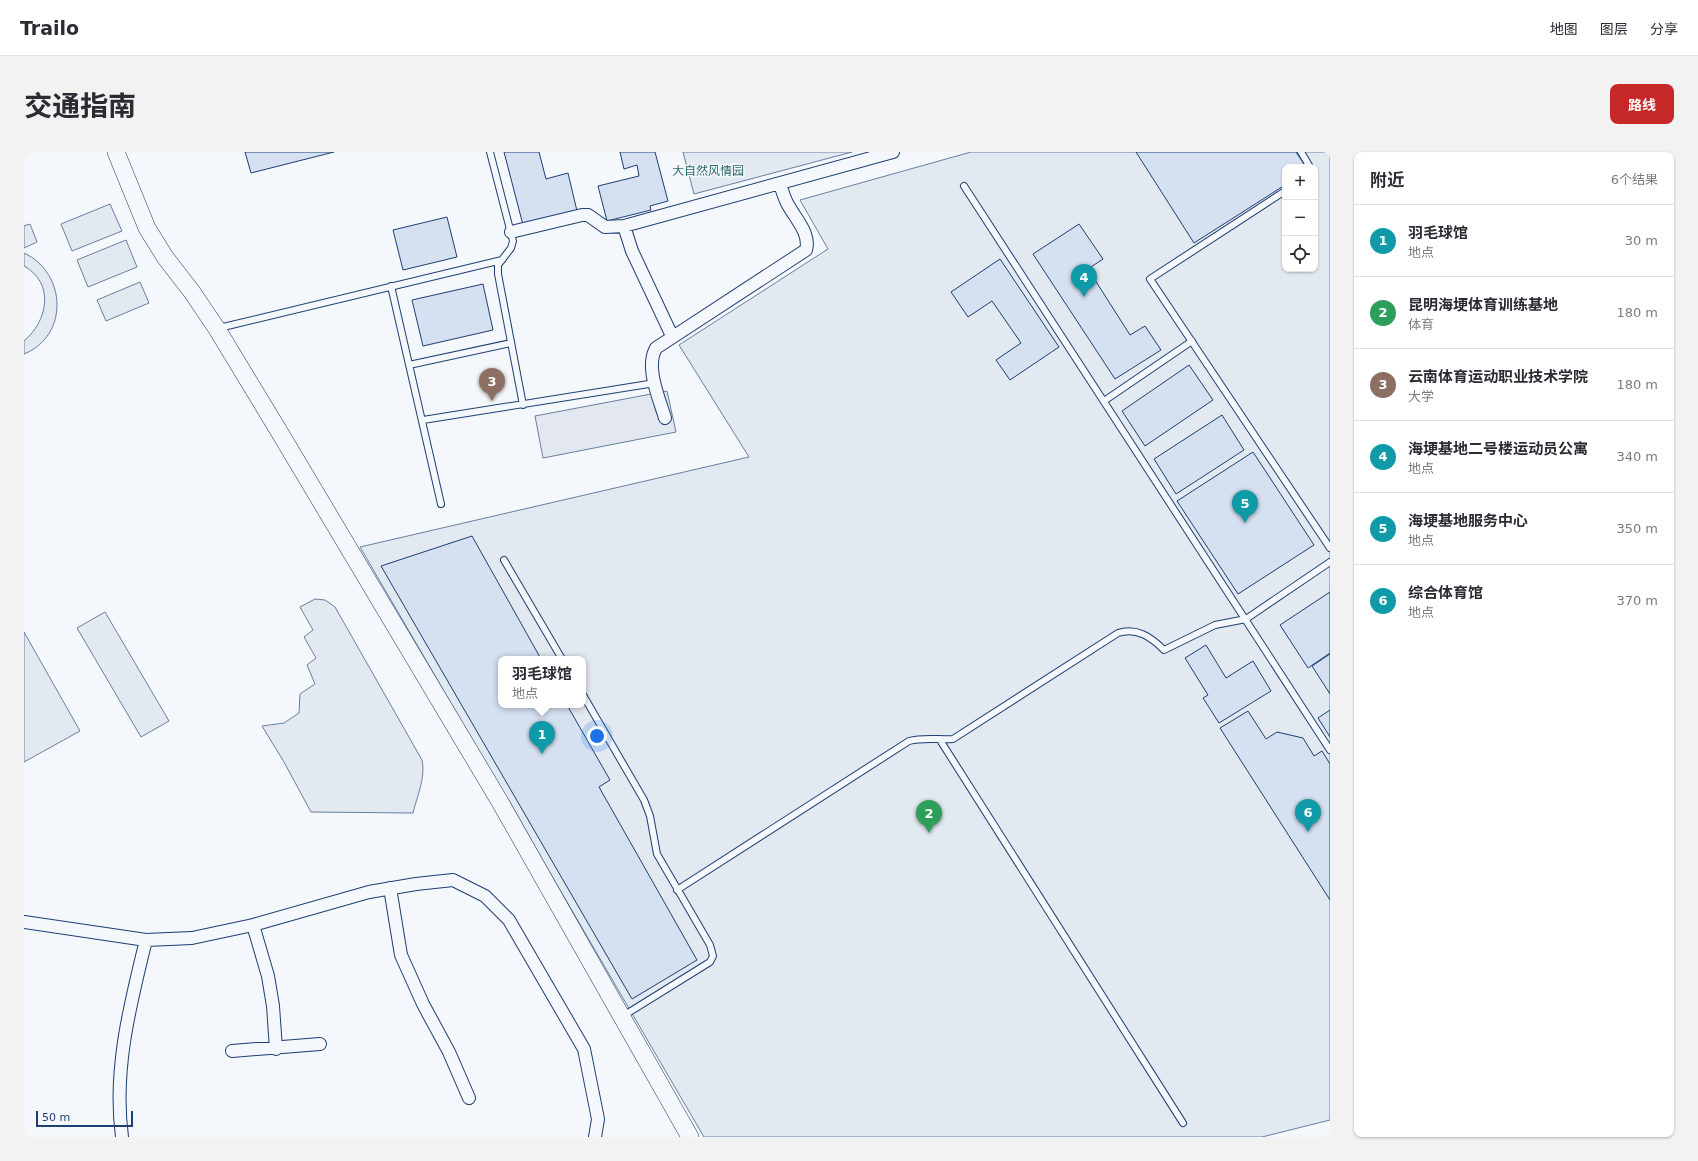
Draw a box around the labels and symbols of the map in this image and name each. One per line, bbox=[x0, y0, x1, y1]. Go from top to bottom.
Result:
park label: 大自然风情园 bbox=[672, 164, 744, 178]
pin: 4 bbox=[1071, 264, 1097, 297]
pin: 3 bbox=[479, 368, 505, 401]
pin: 5 bbox=[1232, 490, 1258, 523]
pin: 1 bbox=[529, 721, 555, 754]
your location bbox=[587, 726, 607, 746]
pin: 6 bbox=[1295, 799, 1321, 832]
pin: 2 bbox=[916, 800, 942, 833]
scale bar bbox=[36, 1109, 133, 1128]

